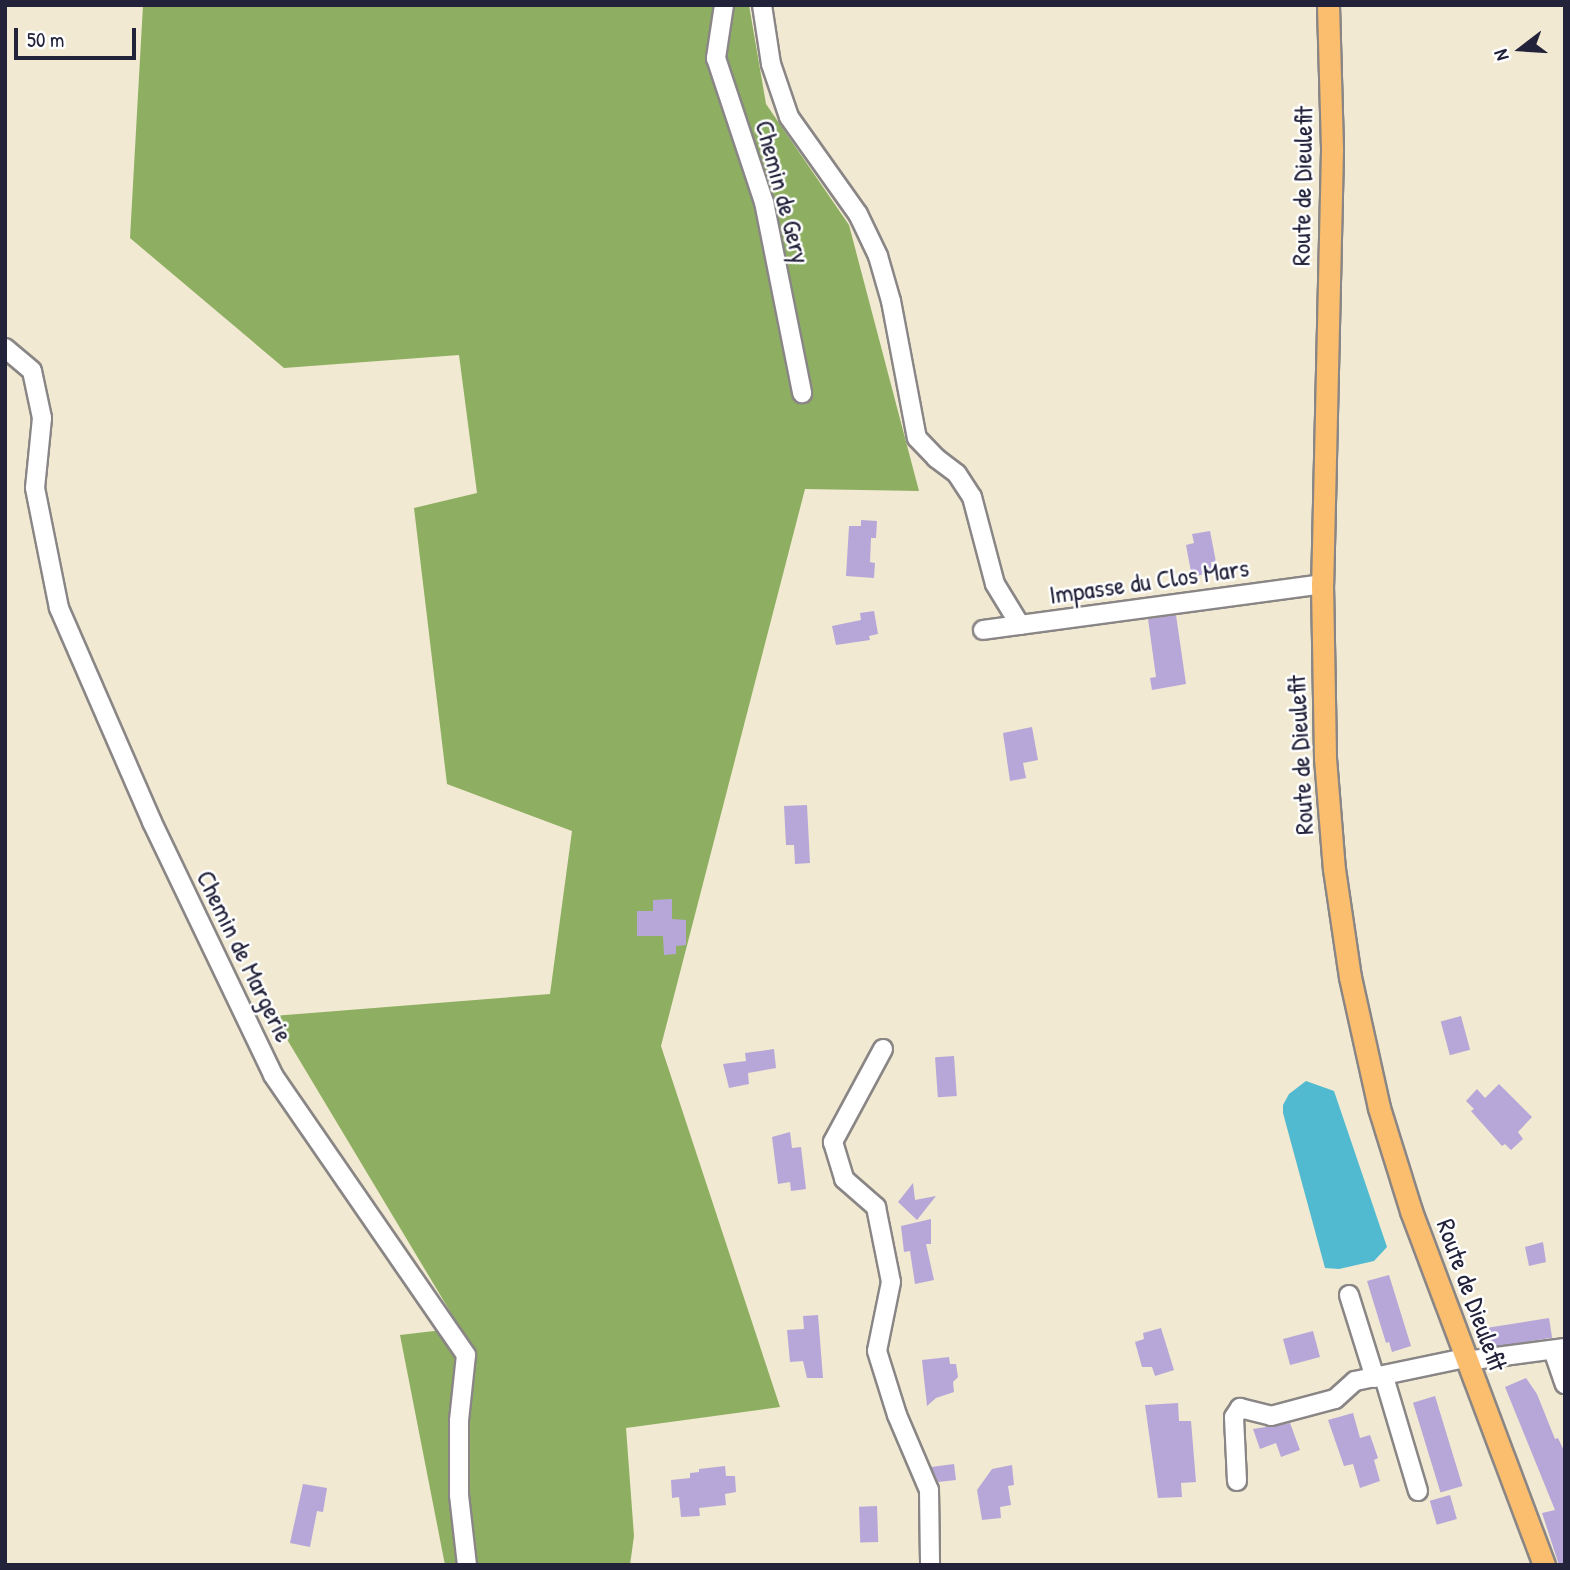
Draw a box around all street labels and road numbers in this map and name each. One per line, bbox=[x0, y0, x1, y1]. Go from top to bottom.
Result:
street label: Route de Dieulefit bbox=[1285, 106, 1319, 266]
street label: Chemin de Gery bbox=[749, 117, 817, 267]
street label: Impasse du Clos Mars bbox=[1047, 552, 1251, 610]
street label: Route de Dieulefit bbox=[1280, 674, 1320, 836]
street label: Chemin de Margerie bbox=[190, 865, 300, 1047]
street label: Route de Dieulefit bbox=[1430, 1215, 1514, 1375]

